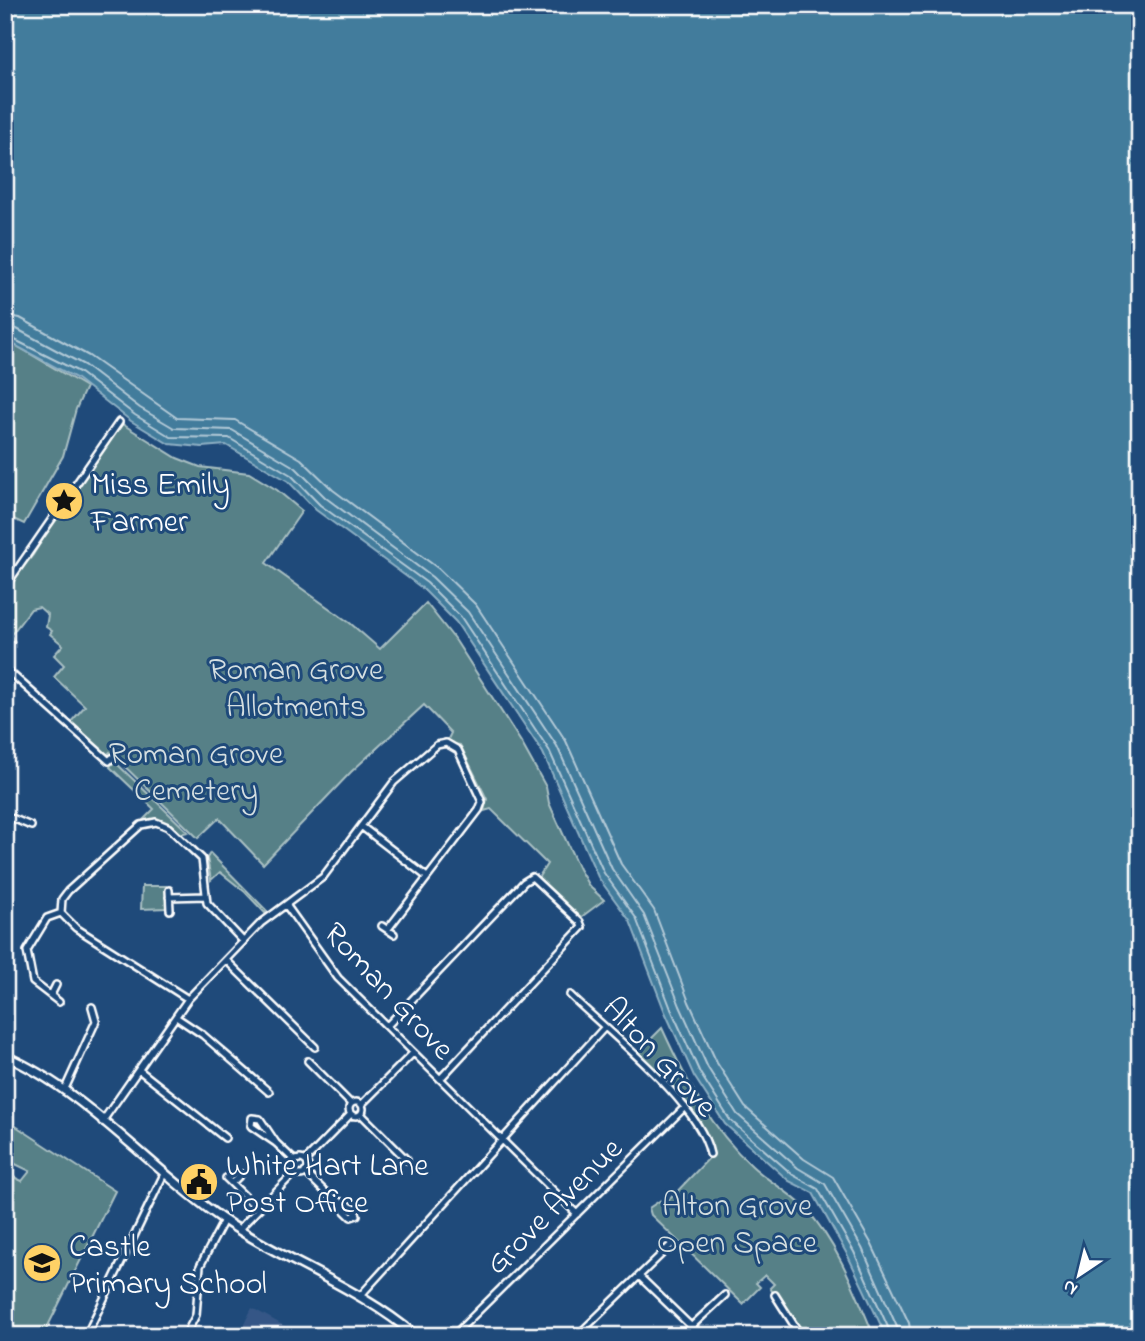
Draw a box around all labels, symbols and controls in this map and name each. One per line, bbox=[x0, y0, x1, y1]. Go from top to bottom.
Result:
place label: Miss Emily Farmer bbox=[90, 463, 230, 547]
place icon: Miss Emily Farmer bbox=[43, 480, 85, 522]
park label: Roman Grove Allotments bbox=[209, 648, 384, 732]
park label: Roman Grove Cemetery bbox=[109, 732, 284, 816]
street label: Roman Grove bbox=[311, 913, 465, 1073]
street label: Alton Grove bbox=[590, 987, 727, 1130]
street label: Grove Avenue bbox=[476, 1127, 635, 1287]
place label: White Hart Lane Post Office bbox=[226, 1144, 429, 1228]
public building icon: White Hart Lane Post Office bbox=[178, 1161, 220, 1203]
park label: Alton Grove Open Space bbox=[657, 1184, 818, 1268]
place label: Castle Primary School bbox=[69, 1225, 267, 1309]
north arrow bbox=[1044, 1240, 1114, 1310]
school or university icon: Castle Primary School bbox=[21, 1242, 63, 1284]
text: N bbox=[1058, 1272, 1084, 1302]

